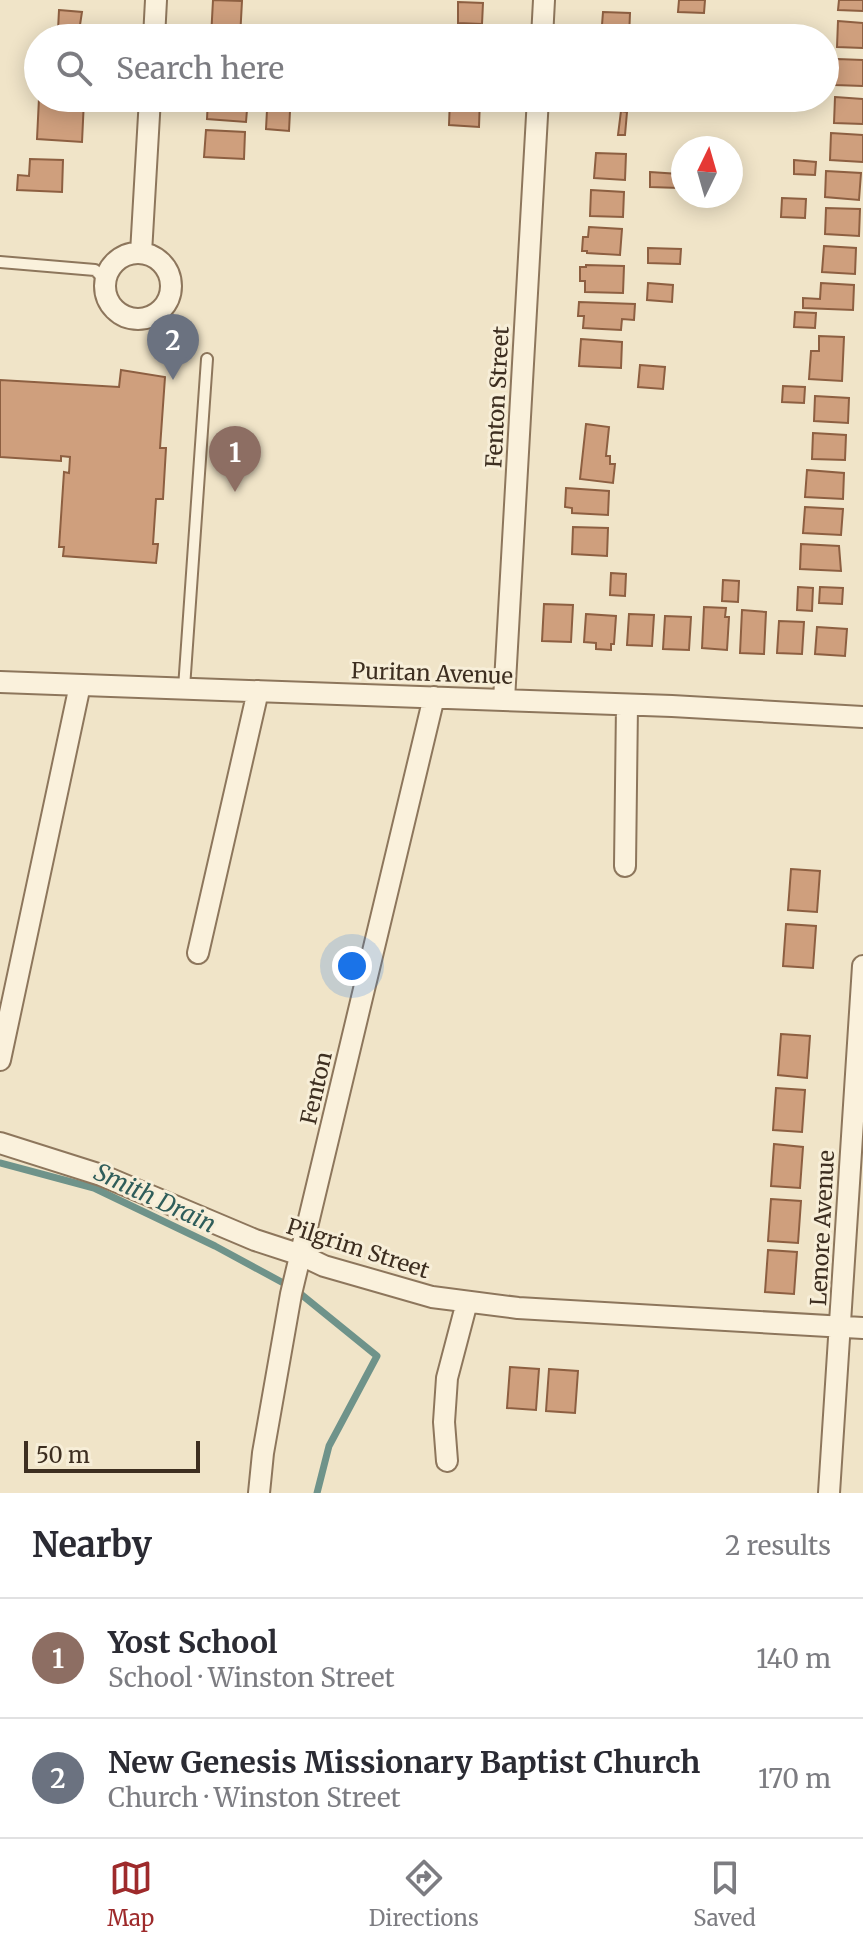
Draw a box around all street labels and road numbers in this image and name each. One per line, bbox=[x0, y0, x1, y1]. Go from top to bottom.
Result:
street label: Fenton Street bbox=[479, 325, 515, 469]
street label: Puritan Avenue bbox=[350, 656, 514, 690]
street label: Fenton bbox=[294, 1048, 338, 1127]
street label: Lenore Avenue bbox=[804, 1149, 840, 1307]
street label: Pilgrim Street bbox=[283, 1212, 433, 1284]

